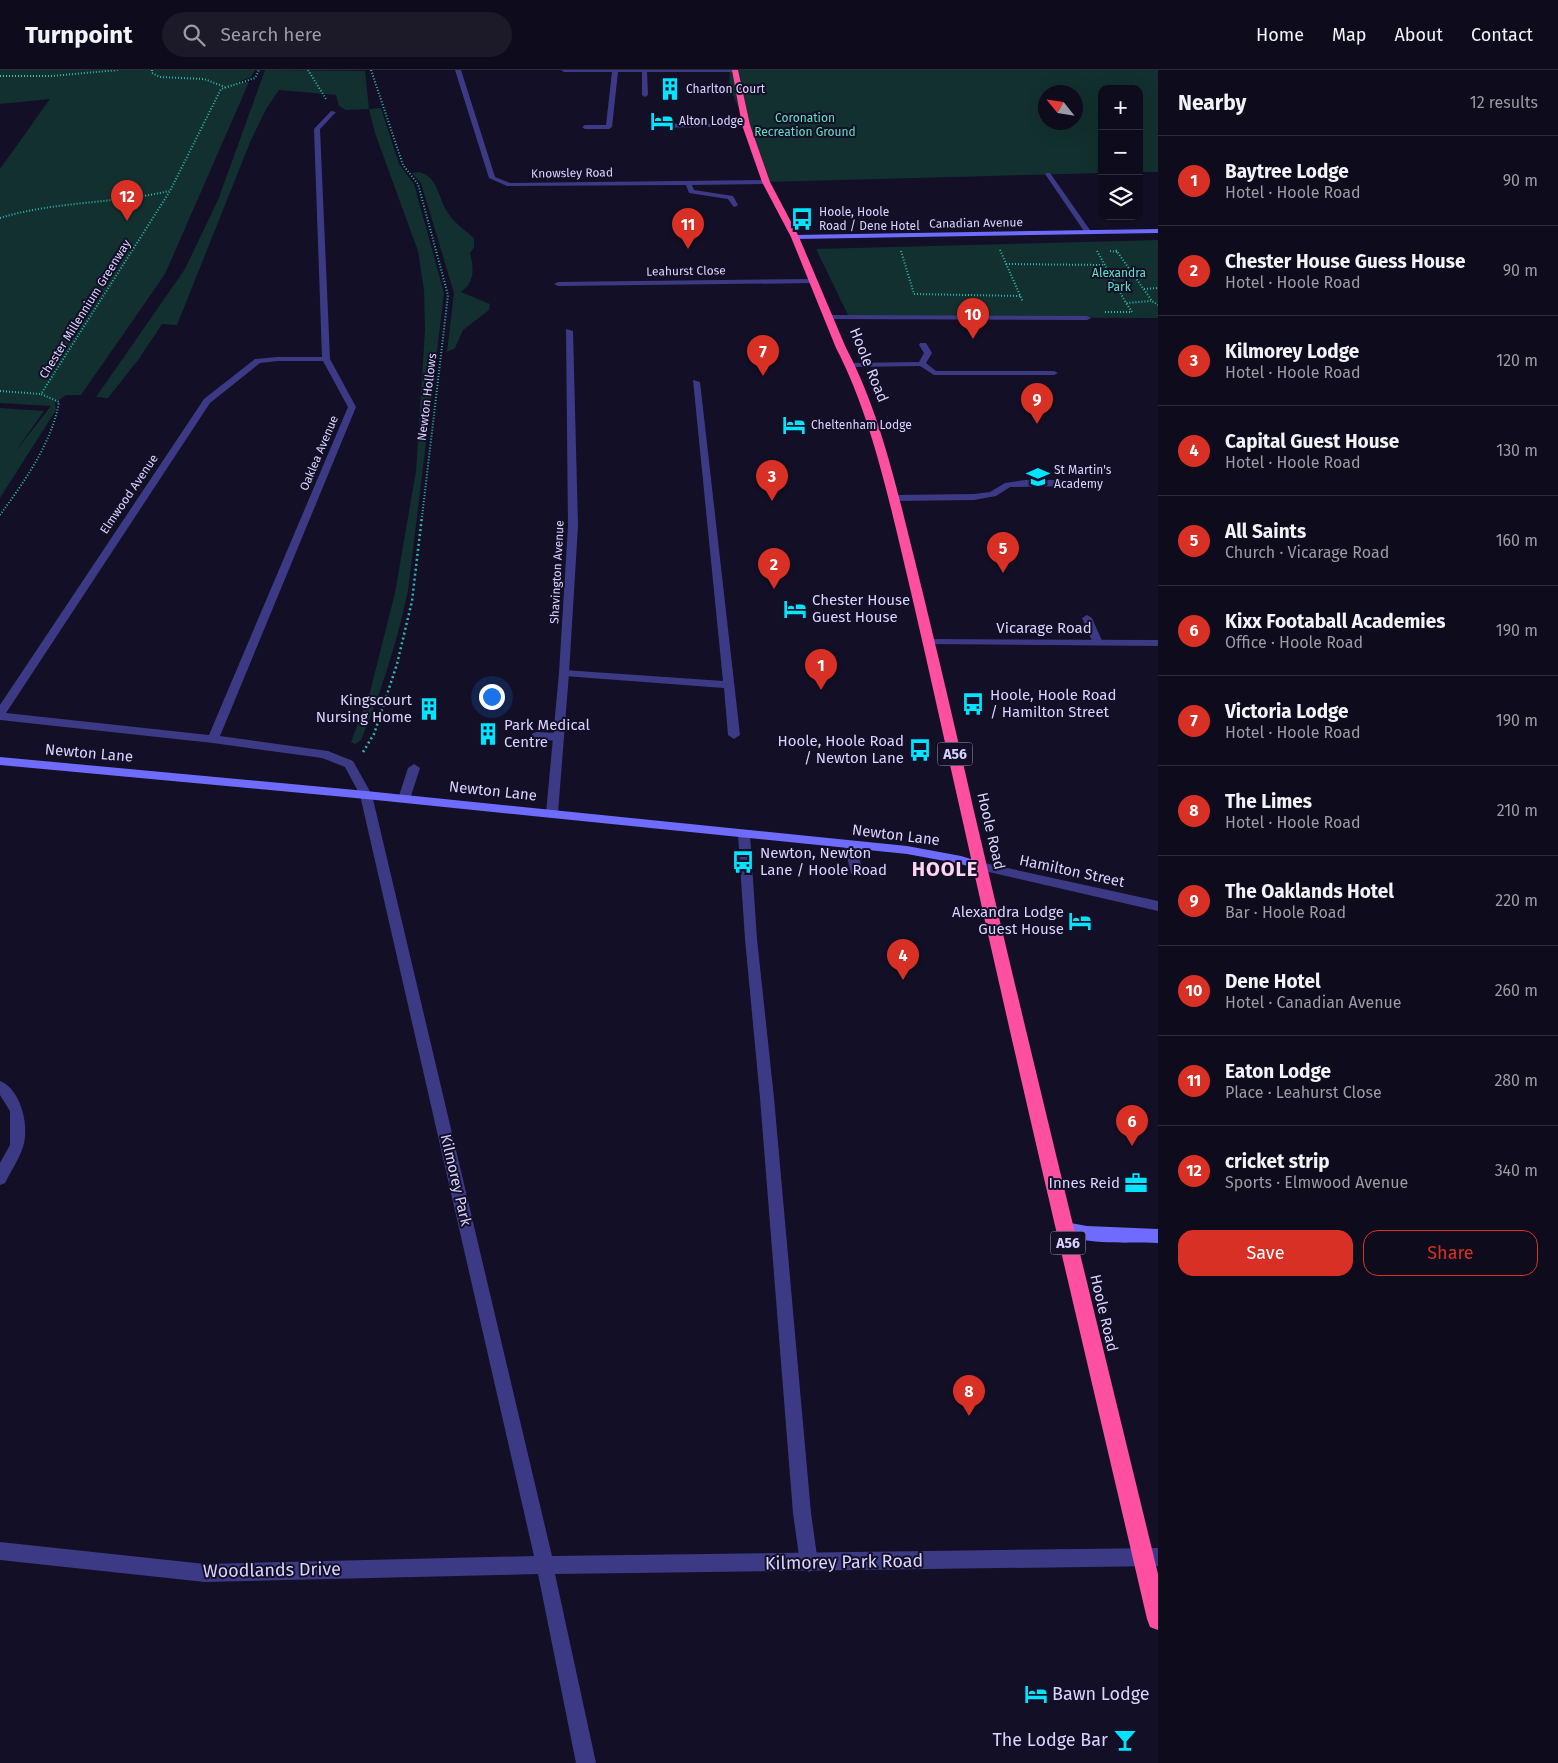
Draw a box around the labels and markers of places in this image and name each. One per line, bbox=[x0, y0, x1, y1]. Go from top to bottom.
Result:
building icon: Charlton Court bbox=[657, 76, 683, 102]
place label: Charlton Court bbox=[686, 82, 766, 96]
hotel icon: Alton Lodge bbox=[649, 108, 675, 134]
place label: Alton Lodge bbox=[679, 114, 743, 128]
pin: 12 bbox=[111, 180, 143, 221]
place label: Hoole, Hoole Road / Dene Hotel bbox=[819, 205, 920, 233]
bus stop icon: Hoole, Hoole Road / Dene Hotel bbox=[789, 206, 815, 232]
pin: 11 bbox=[672, 208, 704, 249]
pin: 10 bbox=[957, 298, 989, 339]
pin: 7 bbox=[747, 335, 779, 376]
pin: 9 bbox=[1021, 383, 1053, 424]
hotel icon: Cheltenham Lodge bbox=[781, 412, 807, 438]
place label: Cheltenham Lodge bbox=[811, 418, 912, 432]
pin: 3 bbox=[756, 460, 788, 501]
place label: St Martin's Academy bbox=[1054, 463, 1112, 491]
school or university icon: St Martin's Academy bbox=[1025, 464, 1051, 490]
pin: 5 bbox=[987, 532, 1019, 573]
pin: 2 bbox=[758, 548, 790, 589]
place label: Chester House Guest House bbox=[812, 591, 910, 626]
hotel icon: Chester House Guest House bbox=[782, 596, 808, 622]
pin: 1 bbox=[805, 649, 837, 690]
place label: Hoole, Hoole Road / Hamilton Street bbox=[990, 686, 1116, 721]
place label: Kingscourt Nursing Home bbox=[316, 691, 413, 726]
bus stop icon: Hoole, Hoole Road / Hamilton Street bbox=[960, 691, 986, 717]
building icon: Kingscourt Nursing Home bbox=[416, 696, 442, 722]
place label: Park Medical Centre bbox=[504, 716, 591, 751]
building icon: Park Medical Centre bbox=[475, 721, 501, 747]
place label: Hoole, Hoole Road / Newton Lane bbox=[778, 732, 904, 767]
bus stop icon: Hoole, Hoole Road / Newton Lane bbox=[907, 737, 933, 763]
place label: Newton, Newton Lane / Hoole Road bbox=[760, 844, 887, 879]
bus stop icon: Newton, Newton Lane / Hoole Road bbox=[730, 849, 756, 875]
place label: Alexandra Lodge Guest House bbox=[952, 903, 1064, 938]
hotel icon: Alexandra Lodge Guest House bbox=[1067, 908, 1093, 934]
pin: 4 bbox=[887, 939, 919, 980]
pin: 6 bbox=[1116, 1105, 1148, 1146]
office icon: Innes Reid bbox=[1123, 1170, 1149, 1196]
place label: Innes Reid bbox=[1049, 1174, 1120, 1192]
pin: 8 bbox=[953, 1375, 985, 1416]
hotel icon: Bawn Lodge bbox=[1023, 1681, 1049, 1707]
place label: Bawn Lodge bbox=[1052, 1683, 1150, 1705]
bar icon: The Lodge Bar bbox=[1112, 1727, 1138, 1753]
place label: The Lodge Bar bbox=[992, 1729, 1108, 1751]

